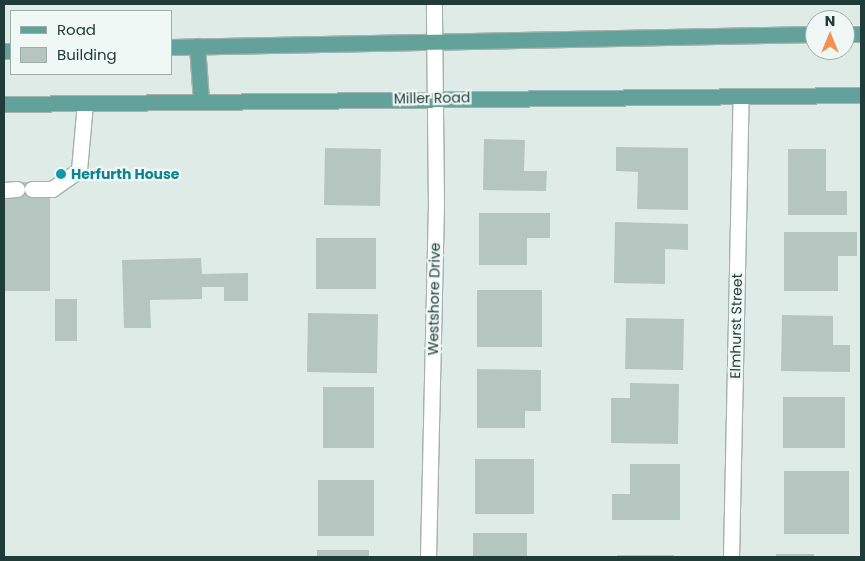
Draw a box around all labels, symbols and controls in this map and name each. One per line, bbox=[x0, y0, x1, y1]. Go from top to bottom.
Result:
legend bbox=[10, 10, 172, 75]
north arrow bbox=[805, 10, 855, 60]
text: N bbox=[825, 11, 835, 31]
text: Road bbox=[57, 19, 96, 40]
text: Building bbox=[57, 44, 117, 65]
street label: Miller Road bbox=[394, 89, 470, 107]
place label: Herfurth House bbox=[71, 166, 179, 182]
marker: Herfurth House bbox=[55, 168, 67, 180]
street label: Westshore Drive bbox=[425, 243, 443, 355]
street label: Elmhurst Street bbox=[727, 273, 745, 379]

